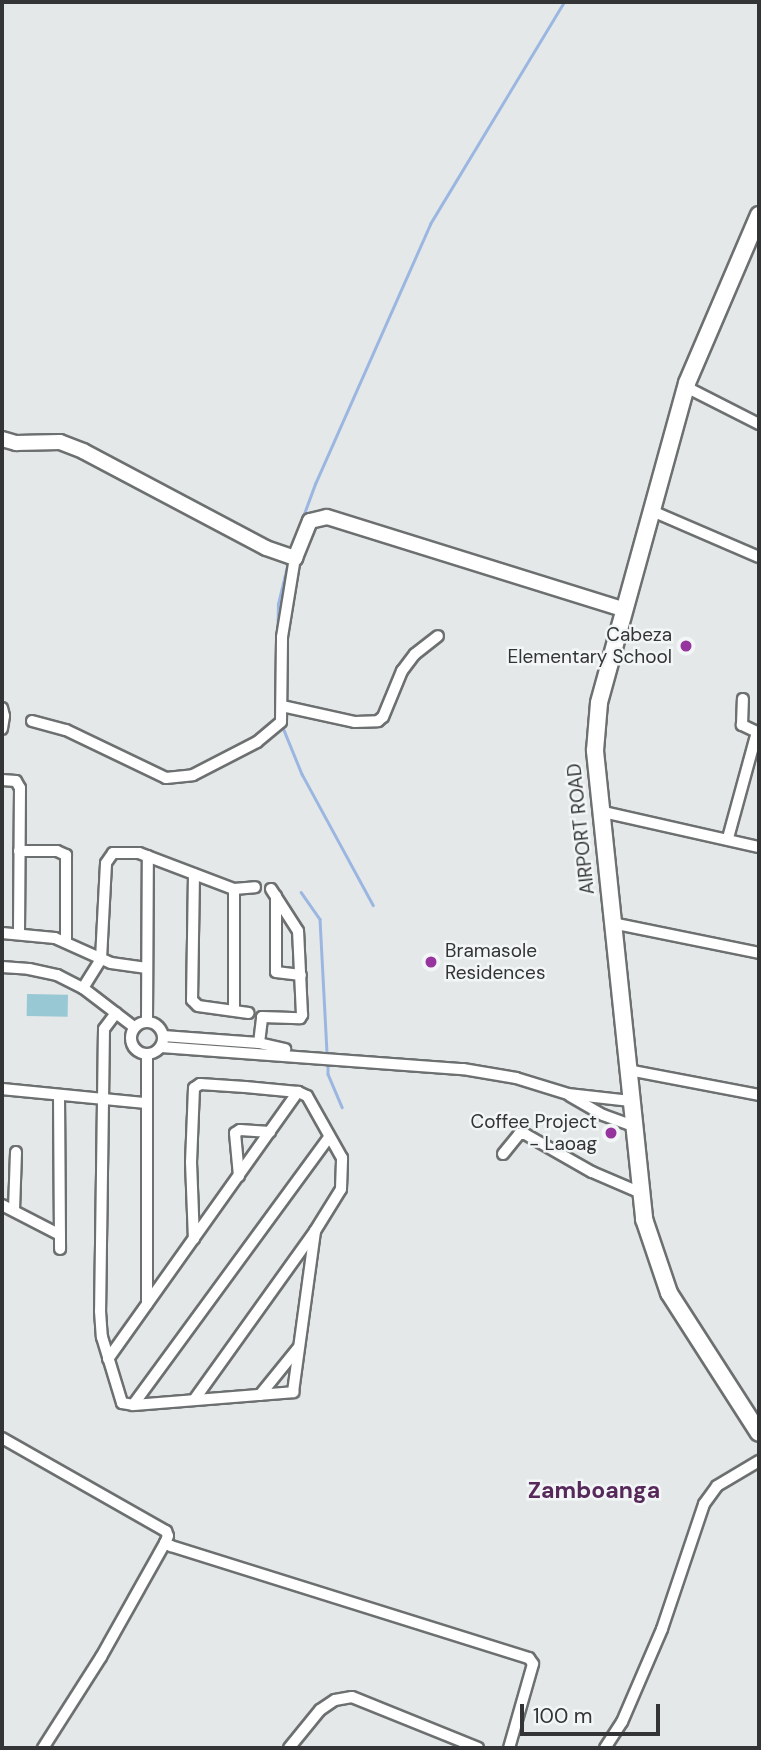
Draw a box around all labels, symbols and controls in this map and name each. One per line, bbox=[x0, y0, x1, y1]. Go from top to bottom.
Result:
place label: Cabeza Elementary School bbox=[508, 624, 672, 668]
marker: Cabeza Elementary School bbox=[678, 638, 694, 654]
street label: AIRPORT ROAD bbox=[563, 762, 599, 896]
place label: Bramasole Residences bbox=[445, 940, 545, 984]
marker: Bramasole Residences bbox=[423, 954, 439, 970]
place label: Coffee Project - Laoag bbox=[471, 1111, 597, 1155]
marker: Coffee Project - Laoag bbox=[603, 1125, 619, 1141]
district label: Zamboanga bbox=[528, 1476, 660, 1504]
scale bar bbox=[523, 1690, 663, 1734]
text: 100 m bbox=[533, 1702, 593, 1730]

